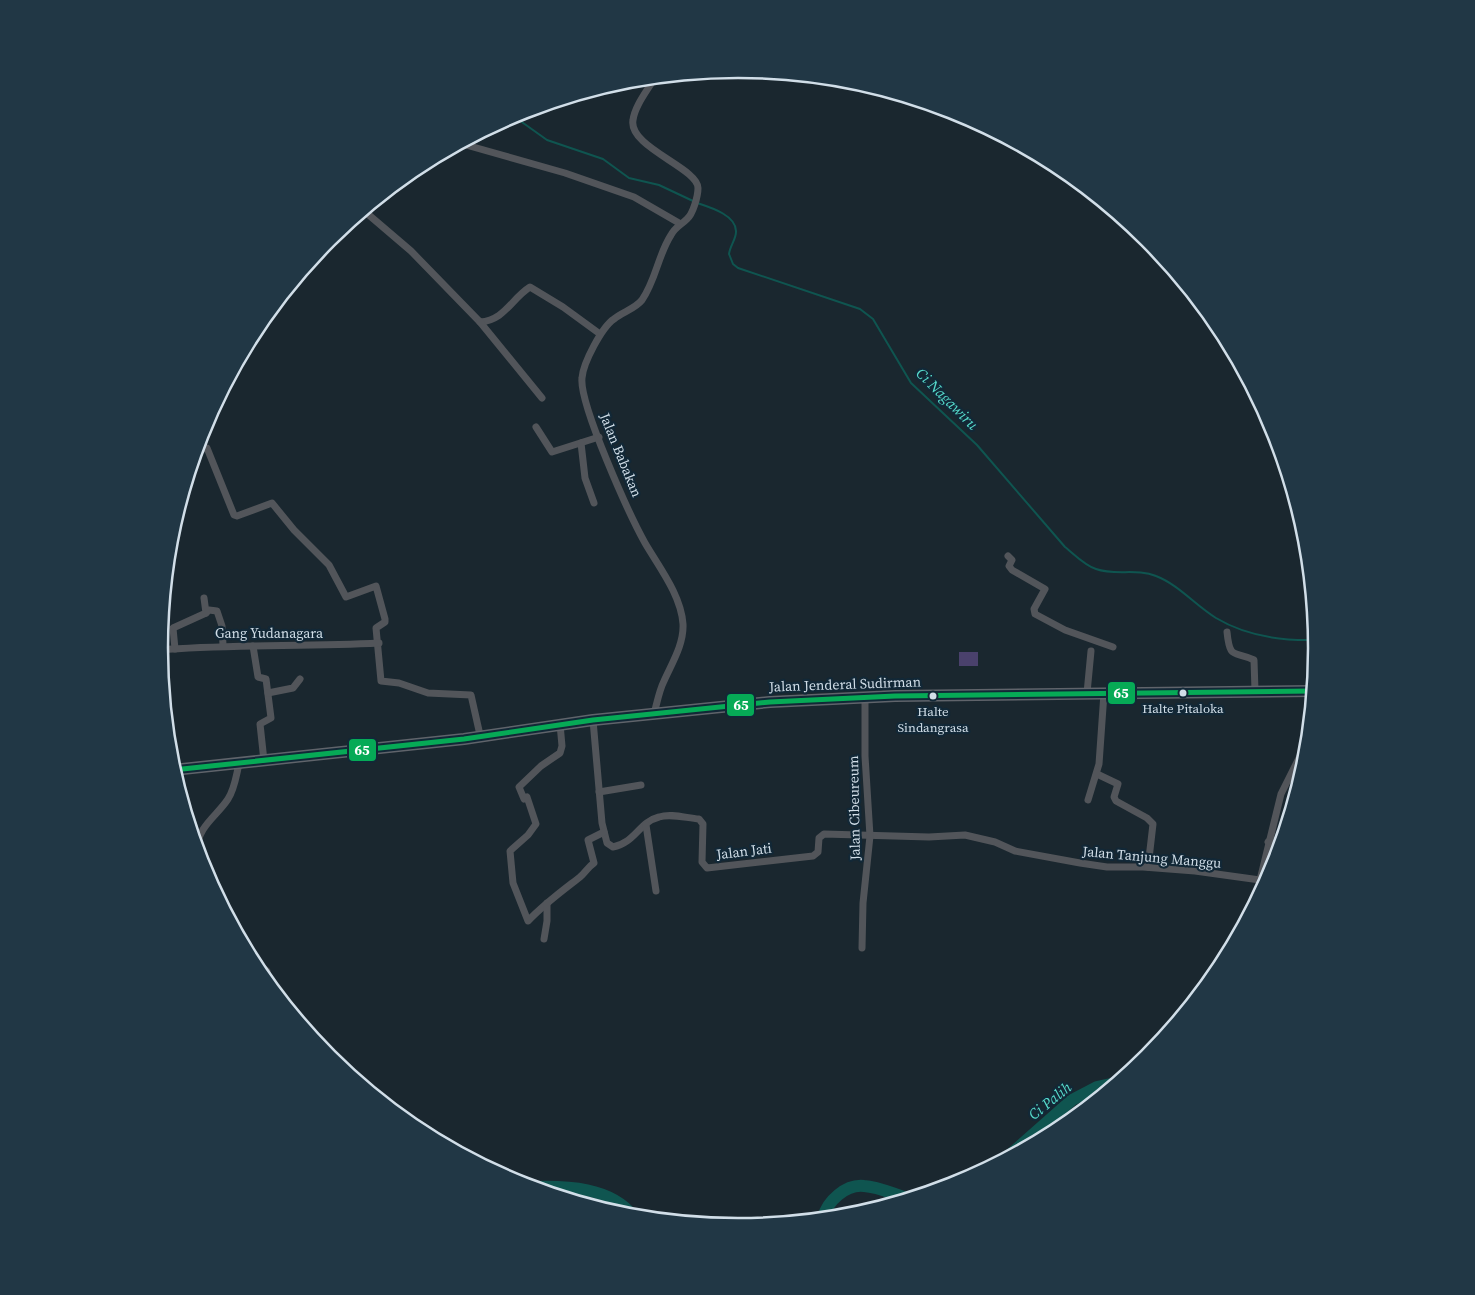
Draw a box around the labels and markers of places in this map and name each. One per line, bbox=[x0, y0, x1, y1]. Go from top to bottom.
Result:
marker: Halte Pitaloka bbox=[1178, 688, 1188, 698]
marker: Halte Sindangrasa bbox=[928, 691, 938, 701]
place label: Halte Pitaloka bbox=[1142, 700, 1224, 717]
place label: Halte Sindangrasa bbox=[897, 703, 969, 736]

